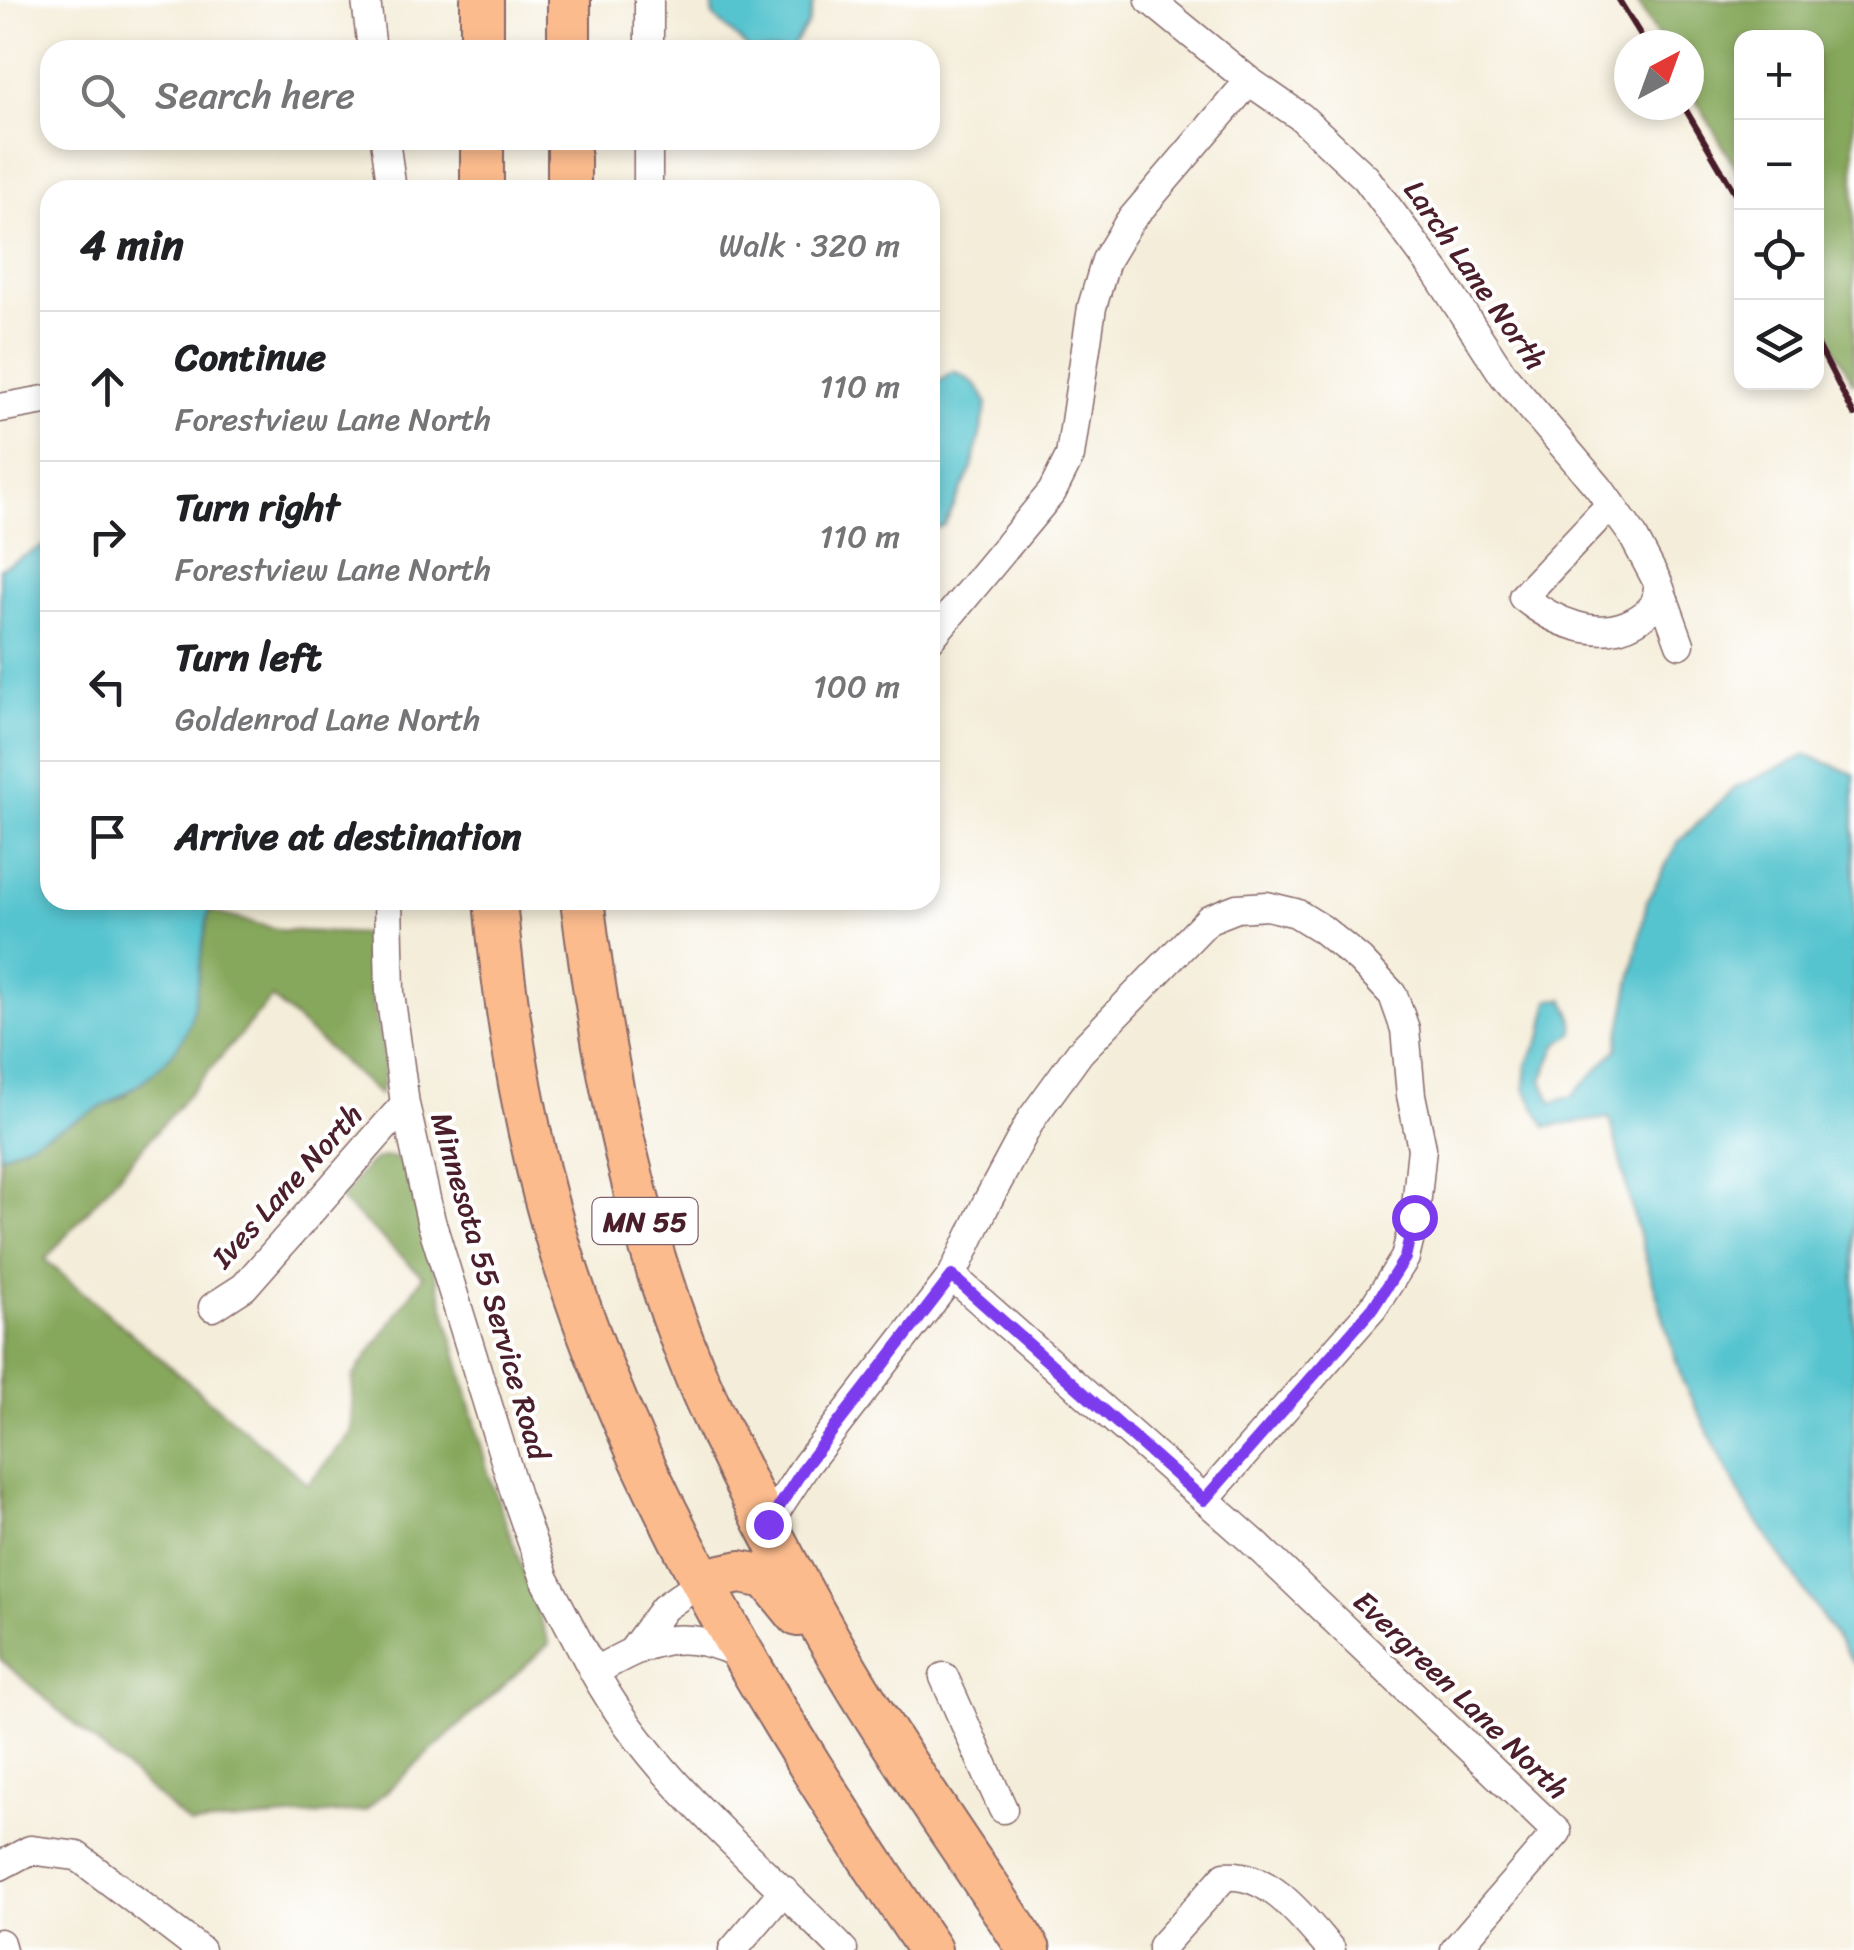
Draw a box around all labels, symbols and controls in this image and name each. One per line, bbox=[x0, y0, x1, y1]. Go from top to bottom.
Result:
north arrow bbox=[1614, 30, 1704, 120]
map controls bbox=[1734, 30, 1824, 390]
button: + bbox=[1734, 30, 1824, 120]
search box bbox=[40, 40, 940, 150]
text: Search here bbox=[155, 62, 355, 129]
icon: search bbox=[75, 68, 130, 123]
button: − bbox=[1734, 120, 1824, 210]
street label: Larch Lane North bbox=[1389, 168, 1561, 382]
text: 4 min bbox=[80, 208, 184, 282]
button: locate bbox=[1734, 210, 1824, 300]
text: Walk · 320 m bbox=[719, 217, 900, 274]
button: layers bbox=[1734, 300, 1824, 390]
text: Continue bbox=[175, 324, 326, 391]
text: 110 m bbox=[819, 358, 900, 415]
icon: ahead bbox=[80, 359, 135, 414]
text: Forestview Lane North bbox=[175, 391, 491, 448]
text: Turn right bbox=[175, 474, 340, 541]
text: 110 m bbox=[819, 508, 900, 565]
icon: right bbox=[80, 509, 135, 564]
text: Forestview Lane North bbox=[175, 541, 491, 598]
text: Turn left bbox=[175, 624, 321, 691]
text: 100 m bbox=[813, 658, 900, 715]
icon: left bbox=[80, 659, 135, 714]
text: Goldenrod Lane North bbox=[175, 691, 480, 748]
text: Arrive at destination bbox=[175, 803, 522, 870]
icon: arrive bbox=[80, 809, 135, 864]
street label: Ives Lane North bbox=[197, 1091, 377, 1282]
street label: Minnesota 55 Service Road bbox=[415, 1106, 566, 1468]
route start bbox=[1392, 1195, 1438, 1241]
road number: MN 55 bbox=[592, 1198, 698, 1244]
route end bbox=[746, 1502, 792, 1548]
street label: Evergreen Lane North bbox=[1340, 1577, 1582, 1813]

